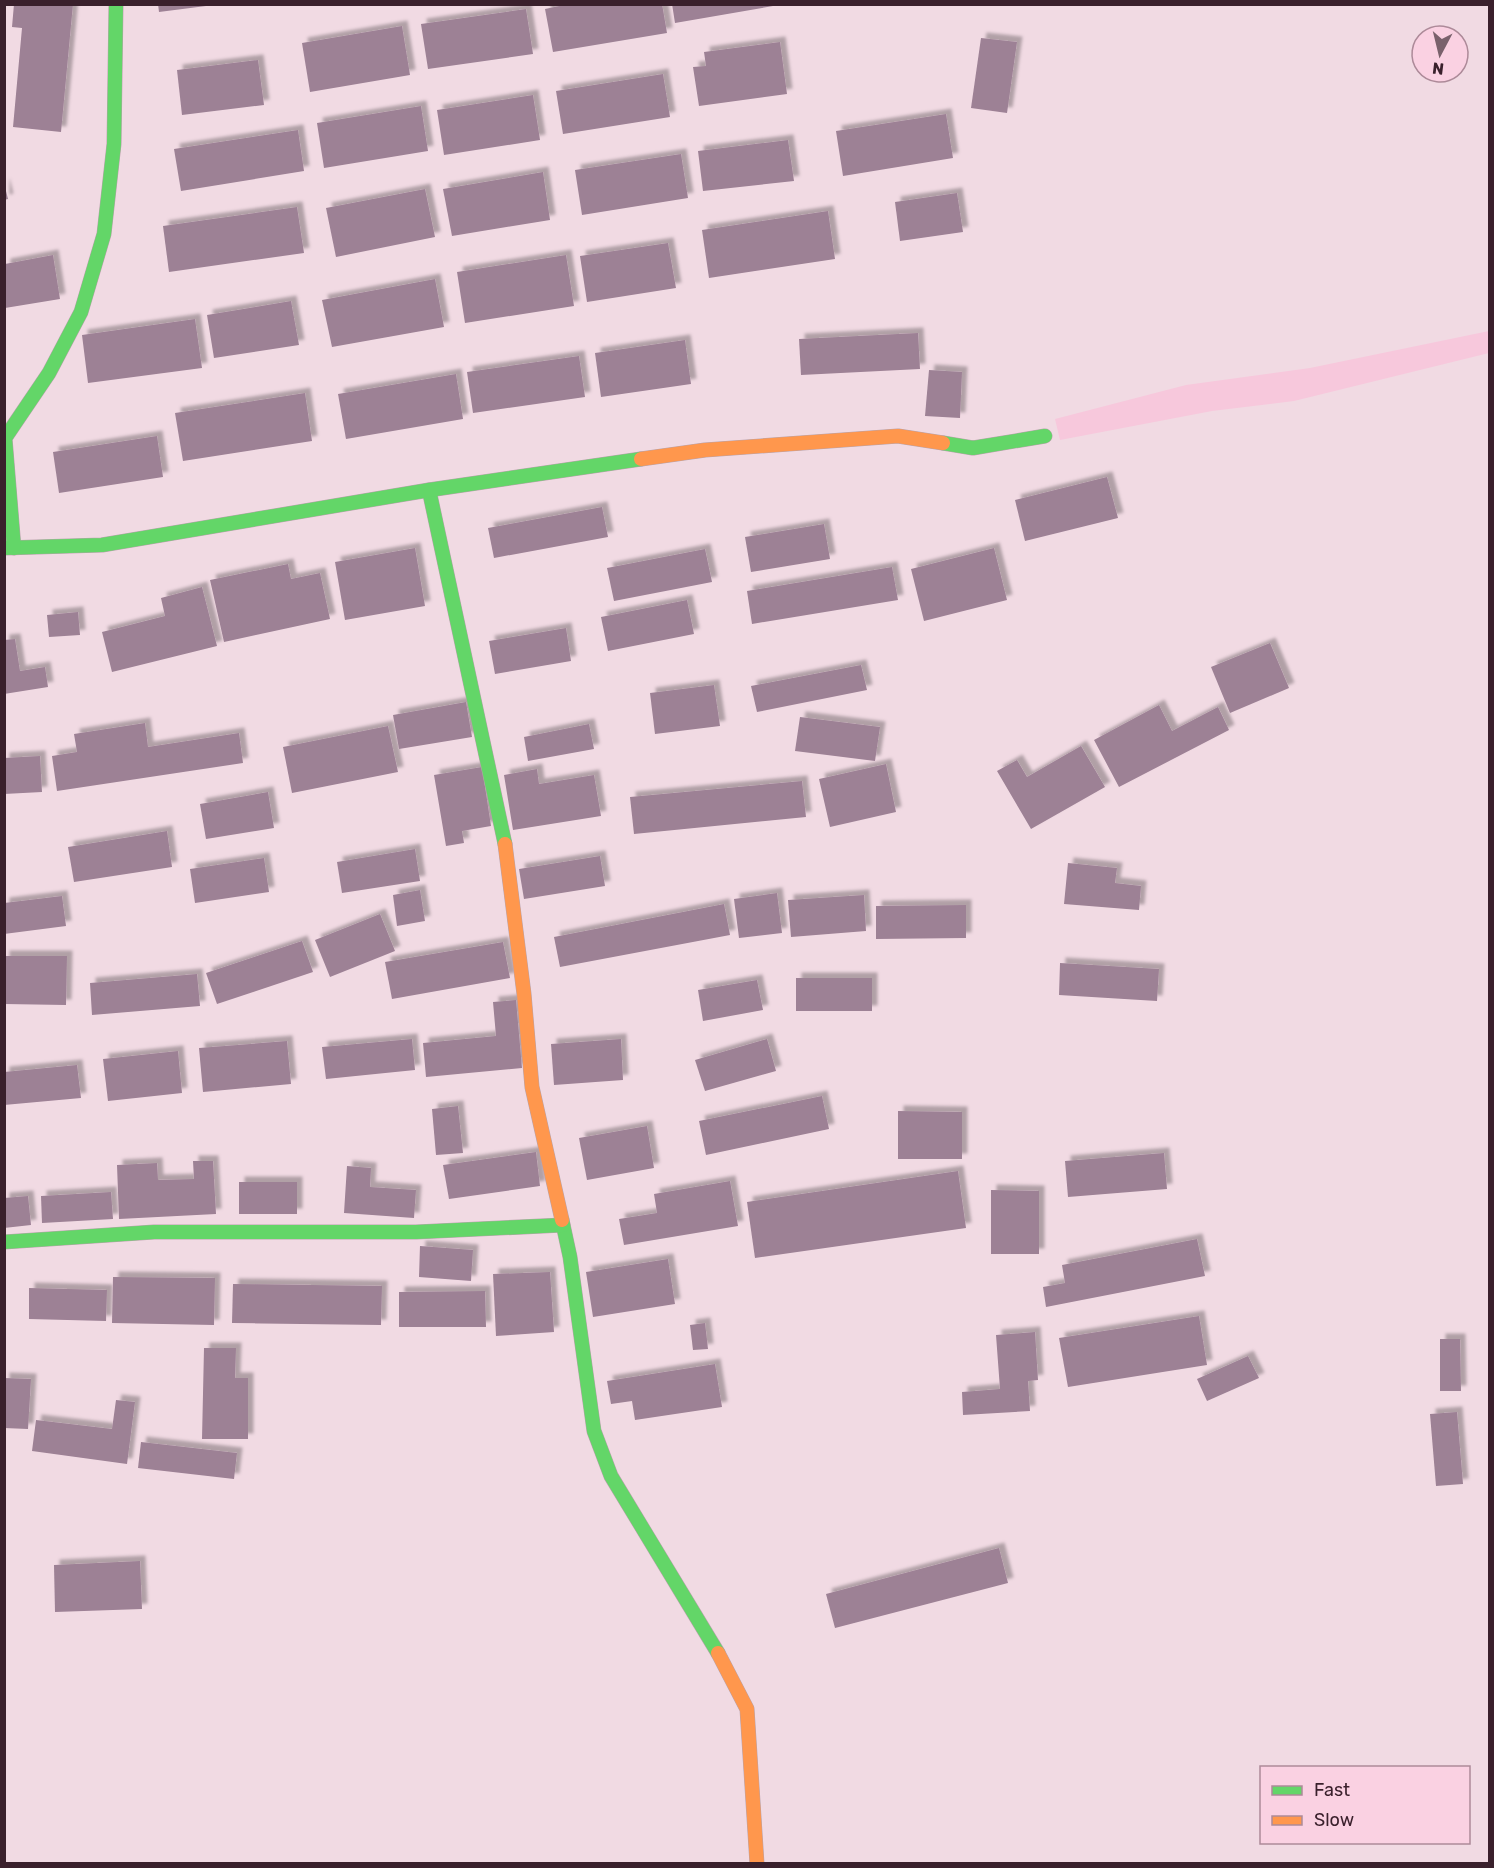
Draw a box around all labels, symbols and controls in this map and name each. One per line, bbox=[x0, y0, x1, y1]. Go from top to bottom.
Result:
north arrow bbox=[1410, 24, 1470, 84]
text: N bbox=[1431, 58, 1445, 79]
legend bbox=[1260, 1766, 1470, 1844]
text: Fast bbox=[1314, 1779, 1350, 1801]
text: Slow bbox=[1314, 1809, 1354, 1831]

